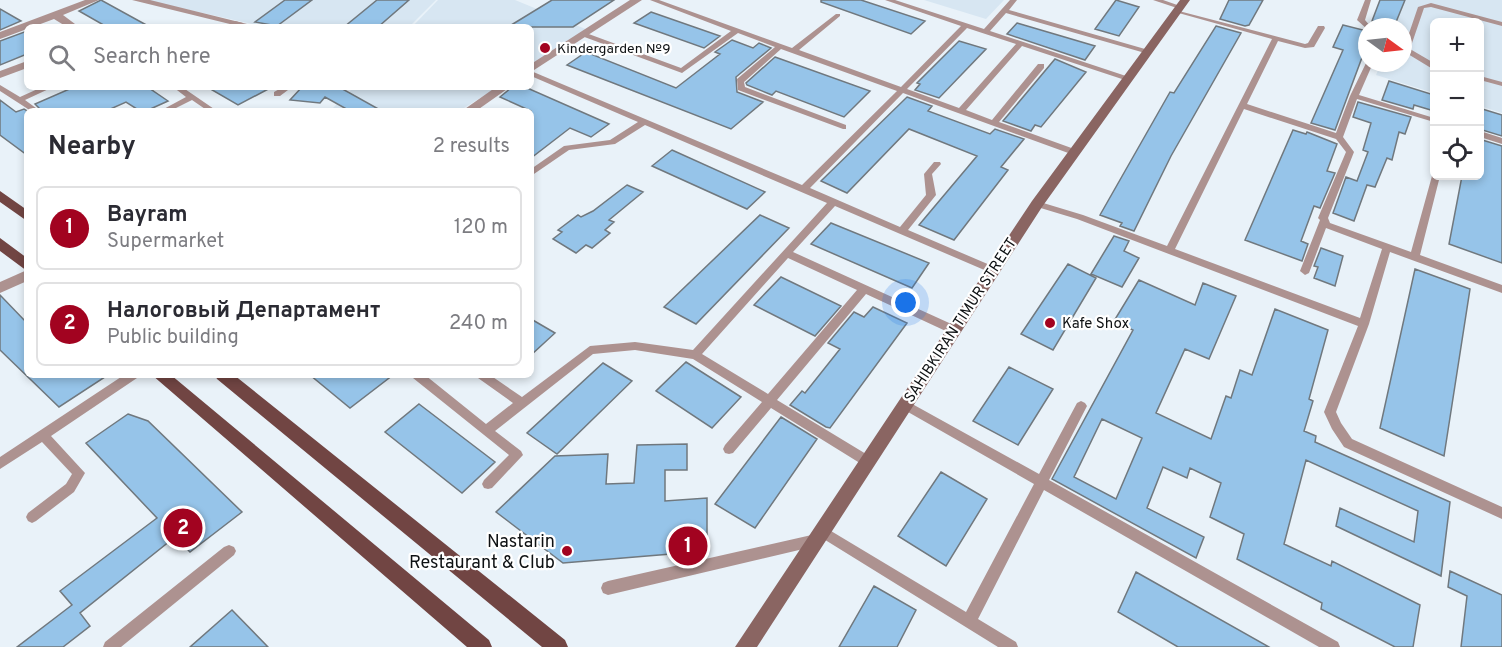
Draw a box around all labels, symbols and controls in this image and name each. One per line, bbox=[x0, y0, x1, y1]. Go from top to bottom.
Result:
north arrow bbox=[1358, 18, 1412, 72]
map controls bbox=[1430, 18, 1484, 180]
button: + bbox=[1430, 18, 1484, 72]
search box bbox=[24, 24, 534, 90]
icon: search bbox=[45, 41, 78, 74]
marker: Kindergarden №9 bbox=[538, 41, 552, 55]
place label: Kindergarden №9 bbox=[557, 41, 671, 58]
text: Search here bbox=[93, 44, 211, 71]
button: − bbox=[1430, 72, 1484, 126]
button: locate bbox=[1430, 126, 1484, 180]
text: Nearby bbox=[48, 131, 136, 164]
text: 2 results bbox=[433, 134, 510, 160]
text: Bayram bbox=[107, 202, 188, 229]
text: 1 bbox=[66, 215, 74, 241]
text: 120 m bbox=[454, 215, 508, 241]
text: Supermarket bbox=[107, 229, 224, 255]
street label: SAHIBKIRAN TIMUR STREET bbox=[901, 235, 1022, 407]
your location bbox=[891, 288, 920, 317]
text: Налоговый Департамент bbox=[107, 298, 380, 325]
text: 2 bbox=[63, 311, 76, 337]
text: 240 m bbox=[449, 311, 508, 337]
place label: Kafe Shox bbox=[1062, 315, 1129, 334]
marker: Kafe Shox bbox=[1043, 316, 1057, 330]
text: Public building bbox=[107, 325, 239, 351]
pin: 2 bbox=[164, 506, 202, 550]
pin: 1 bbox=[668, 524, 708, 568]
place label: Nastarin Restaurant & Club bbox=[409, 531, 555, 575]
marker: Nastarin Restaurant & Club bbox=[560, 544, 574, 558]

